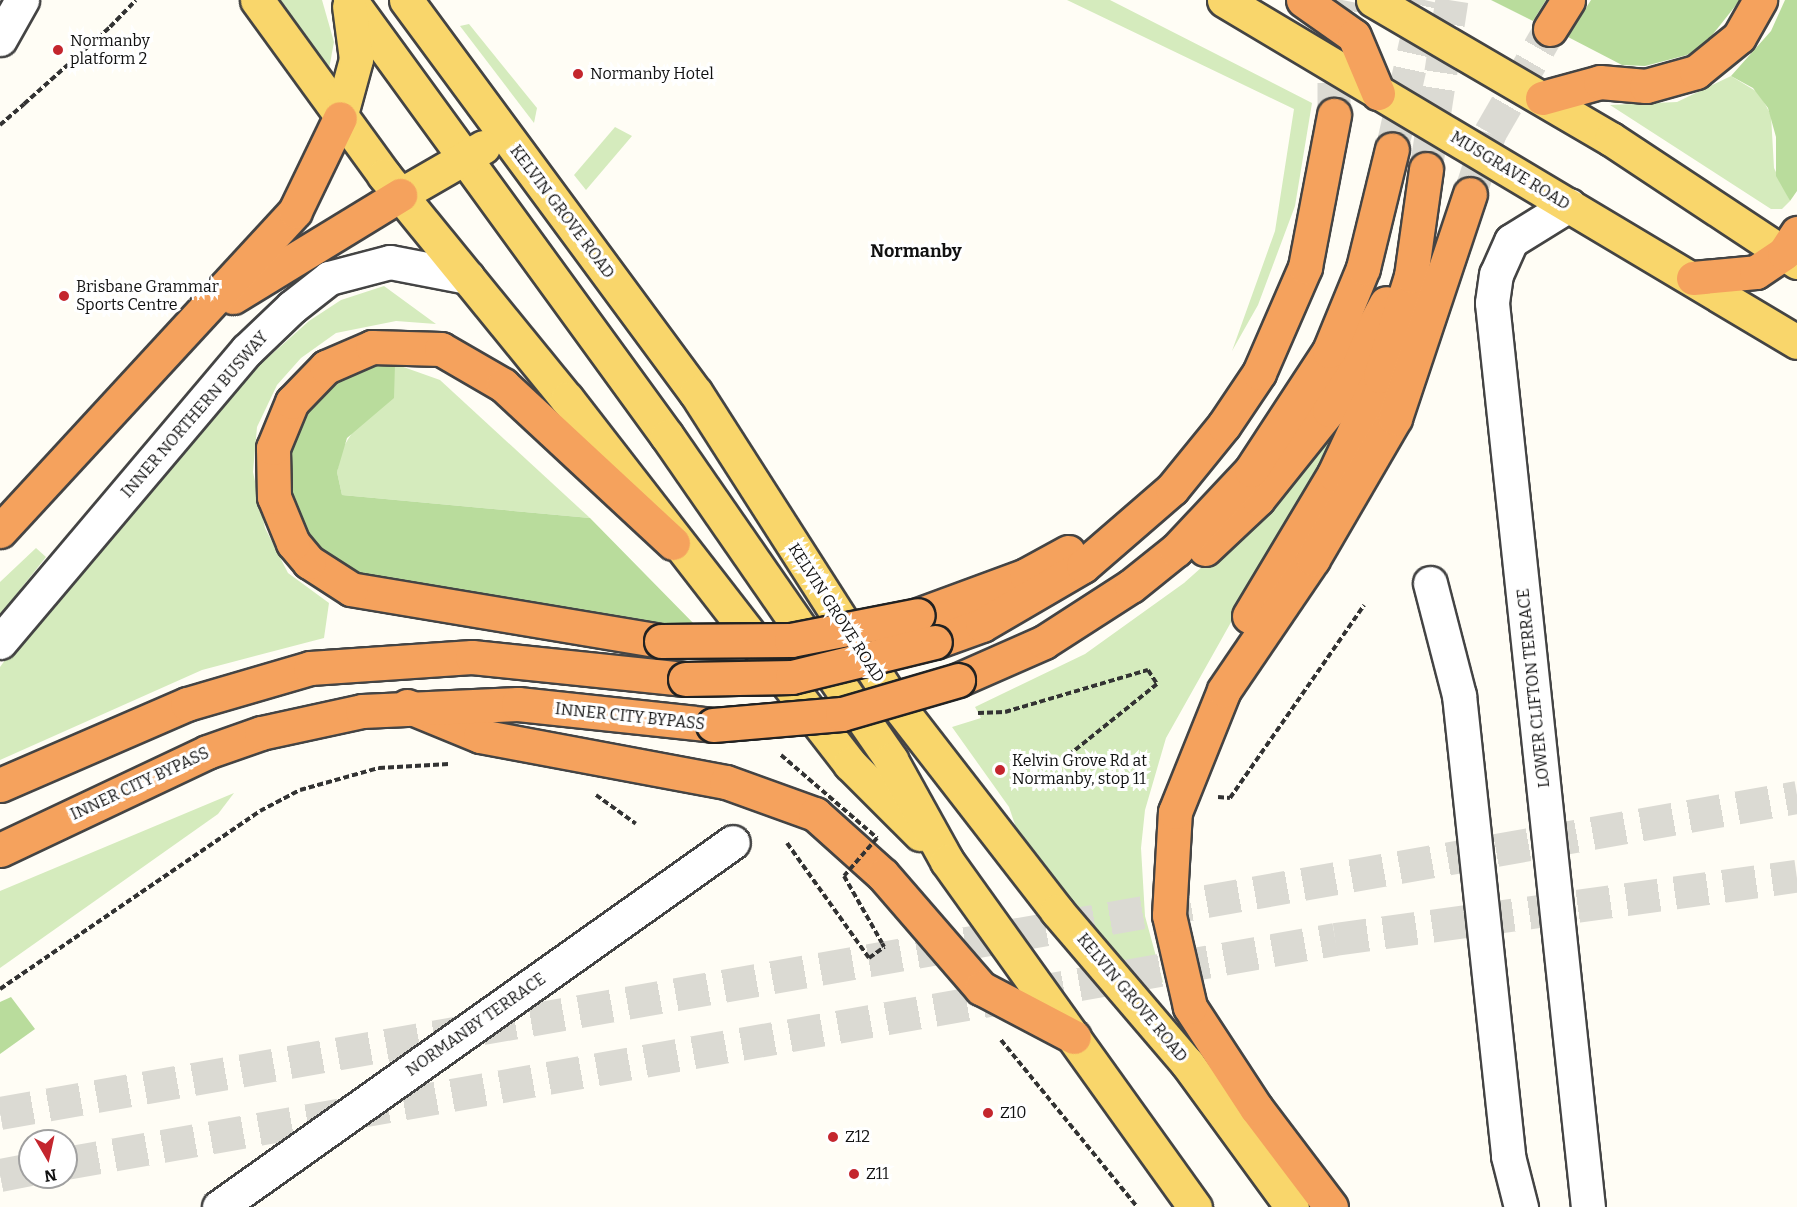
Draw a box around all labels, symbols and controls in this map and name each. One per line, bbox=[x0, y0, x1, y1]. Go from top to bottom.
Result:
place label: Normanby platform 2 bbox=[70, 31, 150, 69]
marker: Normanby platform 2 bbox=[51, 43, 65, 57]
place label: Normanby Hotel bbox=[590, 64, 714, 84]
marker: Normanby Hotel bbox=[571, 67, 585, 81]
street label: MUSGRAVE ROAD bbox=[1447, 128, 1573, 214]
street label: KELVIN GROVE ROAD bbox=[506, 142, 618, 282]
district label: Normanby bbox=[870, 240, 962, 262]
place label: Brisbane Grammar Sports Centre bbox=[76, 277, 219, 315]
marker: Brisbane Grammar Sports Centre bbox=[57, 289, 71, 303]
street label: INNER NORTHERN BUSWAY bbox=[118, 328, 272, 502]
street label: KELVIN GROVE ROAD bbox=[784, 540, 888, 686]
street label: LOWER CLIFTON TERRACE bbox=[1514, 587, 1554, 789]
street label: INNER CITY BYPASS bbox=[554, 700, 706, 734]
street label: INNER CITY BYPASS bbox=[68, 743, 212, 825]
place label: Kelvin Grove Rd at Normanby, stop 11 bbox=[1012, 751, 1147, 789]
marker: Kelvin Grove Rd at Normanby, stop 11 bbox=[993, 763, 1007, 777]
street label: KELVIN GROVE ROAD bbox=[1073, 930, 1191, 1066]
street label: NORMANBY TERRACE bbox=[402, 969, 550, 1081]
place label: Z10 bbox=[1000, 1103, 1027, 1123]
marker: Z10 bbox=[981, 1106, 995, 1120]
place label: Z12 bbox=[845, 1127, 870, 1147]
north arrow bbox=[18, 1129, 78, 1189]
marker: Z12 bbox=[826, 1130, 840, 1144]
place label: Z11 bbox=[866, 1164, 889, 1184]
text: N bbox=[43, 1165, 58, 1186]
marker: Z11 bbox=[847, 1167, 861, 1181]

